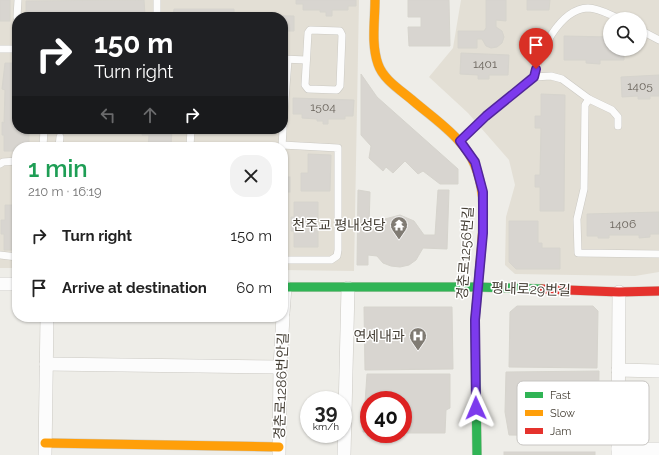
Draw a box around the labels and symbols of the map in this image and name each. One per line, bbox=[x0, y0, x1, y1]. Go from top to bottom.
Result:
pin bbox=[519, 28, 553, 69]
house number: 1401 bbox=[473, 57, 497, 71]
house number: 1405 bbox=[627, 79, 653, 93]
house number: 1504 bbox=[310, 100, 336, 114]
street label: 경춘로1256번길 bbox=[454, 206, 476, 300]
temple icon: 천주교 평내성당 bbox=[389, 215, 409, 240]
place label: 천주교 평내성당 bbox=[292, 217, 386, 233]
house number: 1406 bbox=[610, 217, 636, 231]
street label: 평내로29번길 bbox=[491, 280, 571, 298]
hospital icon: 연세내과 bbox=[408, 326, 428, 351]
place label: 연세내과 bbox=[353, 328, 405, 344]
street label: 경춘로1286번안길 bbox=[271, 332, 291, 440]
legend bbox=[517, 381, 649, 445]
position arrow bbox=[455, 387, 497, 429]
text: Fast bbox=[550, 389, 571, 402]
speed limit sign: 40 bbox=[360, 391, 412, 443]
text: Slow bbox=[550, 407, 575, 420]
text: Jam bbox=[550, 425, 571, 438]

